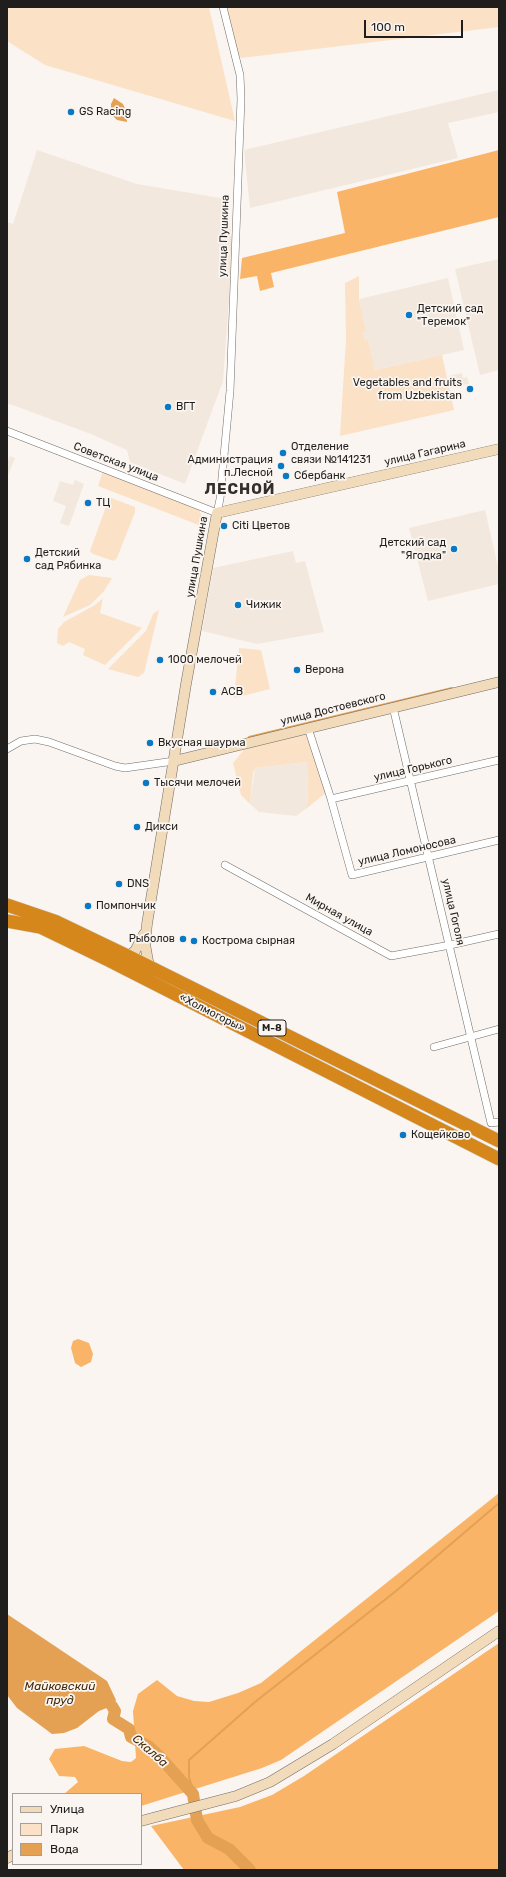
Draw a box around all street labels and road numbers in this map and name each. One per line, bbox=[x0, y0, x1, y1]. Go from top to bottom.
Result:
street label: улица Пушкина bbox=[216, 195, 232, 277]
street label: улица Гагарина bbox=[383, 437, 467, 469]
street label: Советская улица bbox=[72, 440, 160, 484]
street label: улица Пушкина bbox=[183, 515, 211, 599]
street label: улица Достоевского bbox=[279, 690, 387, 728]
street label: улица Горького bbox=[373, 754, 453, 784]
street label: улица Ломоносова bbox=[357, 833, 457, 869]
street label: улица Гоголя bbox=[439, 877, 467, 947]
street label: Мирная улица bbox=[303, 891, 375, 939]
street label: «Холмогоры» bbox=[177, 991, 247, 1035]
road number: М-8 bbox=[258, 1020, 286, 1036]

